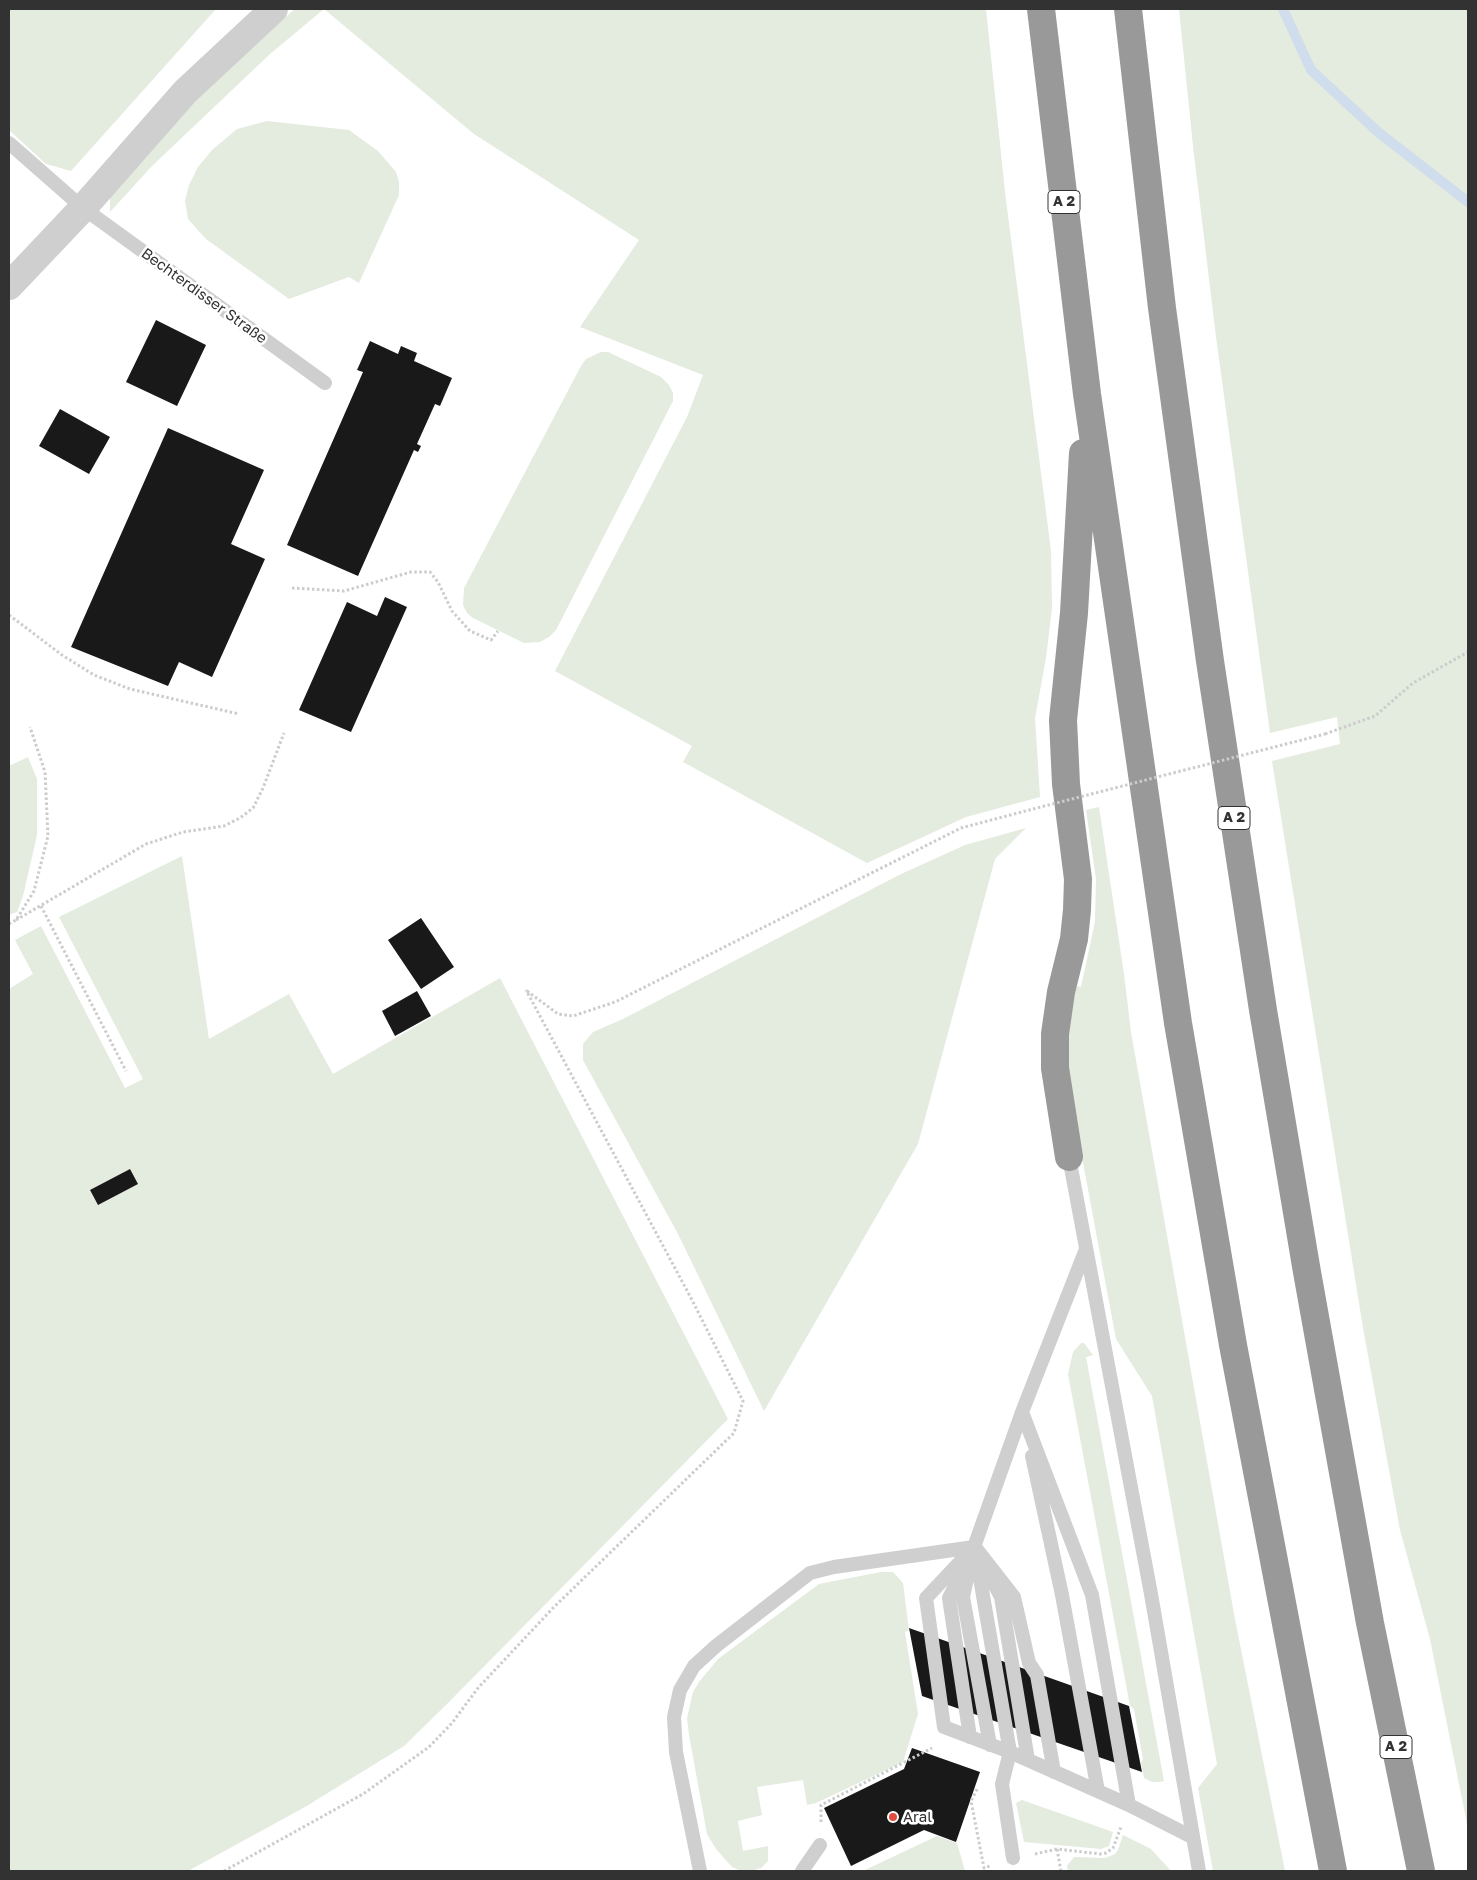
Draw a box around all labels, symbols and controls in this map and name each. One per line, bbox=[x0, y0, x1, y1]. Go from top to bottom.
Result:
road number: A 2 bbox=[1048, 190, 1080, 213]
street label: Bechterdisser Straße bbox=[138, 244, 270, 348]
road number: A 2 bbox=[1218, 806, 1250, 830]
road number: A 2 bbox=[1380, 1735, 1412, 1758]
place label: Aral bbox=[903, 1808, 932, 1826]
marker: Aral bbox=[887, 1811, 899, 1823]

